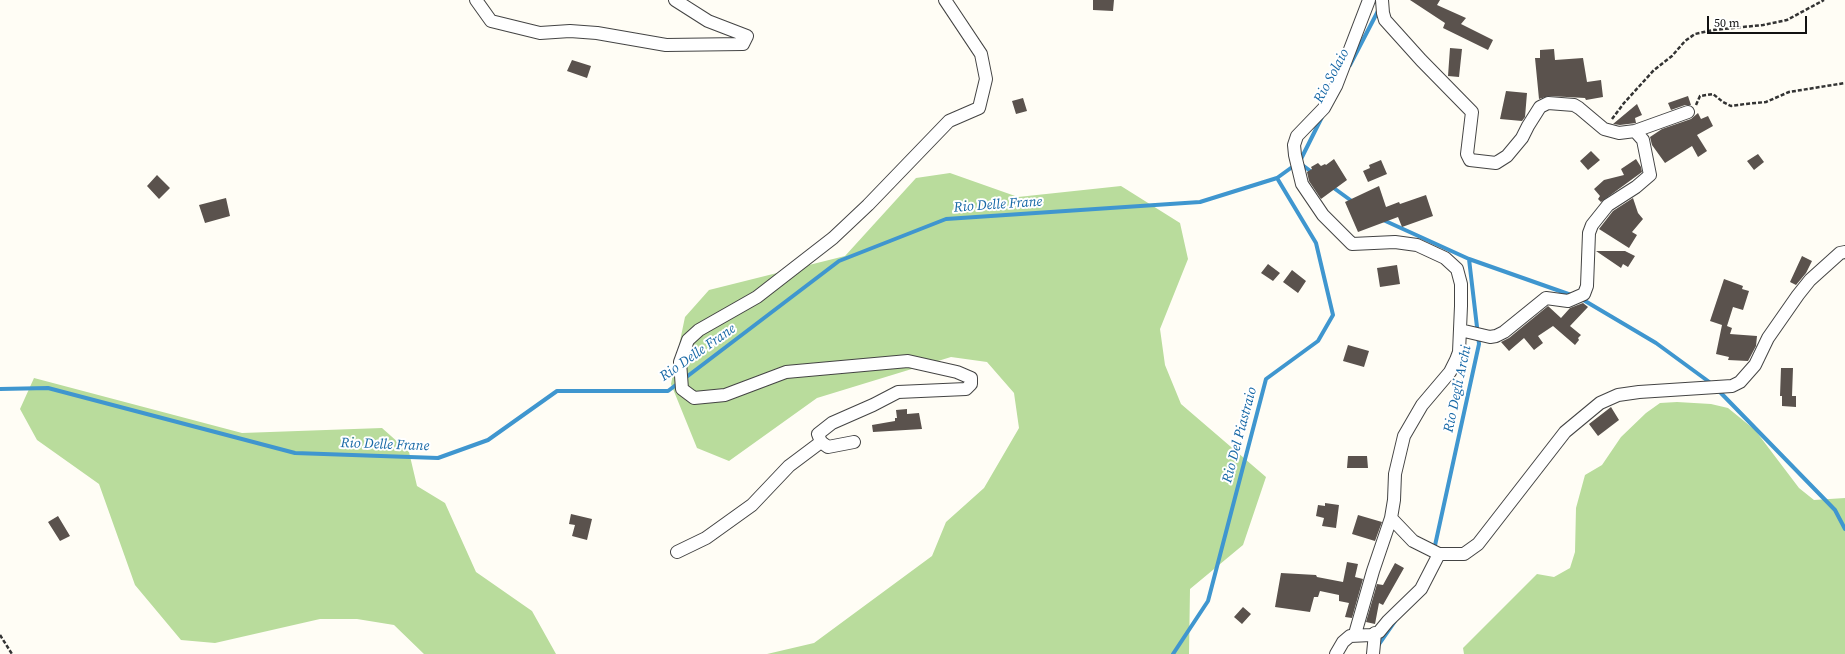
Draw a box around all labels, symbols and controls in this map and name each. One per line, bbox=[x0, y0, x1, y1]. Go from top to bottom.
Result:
scale bar bbox=[1709, 8, 1809, 34]
text: 50 m bbox=[1714, 15, 1740, 31]
water label: Rio Solaio bbox=[1311, 46, 1353, 106]
water label: Rio Delle Frane bbox=[953, 194, 1043, 216]
water label: Rio Delle Frane bbox=[657, 321, 739, 385]
water label: Rio Degli Archi bbox=[1441, 344, 1475, 434]
water label: Rio Del Piastraio bbox=[1219, 385, 1261, 485]
water label: Rio Delle Frane bbox=[340, 435, 430, 455]

